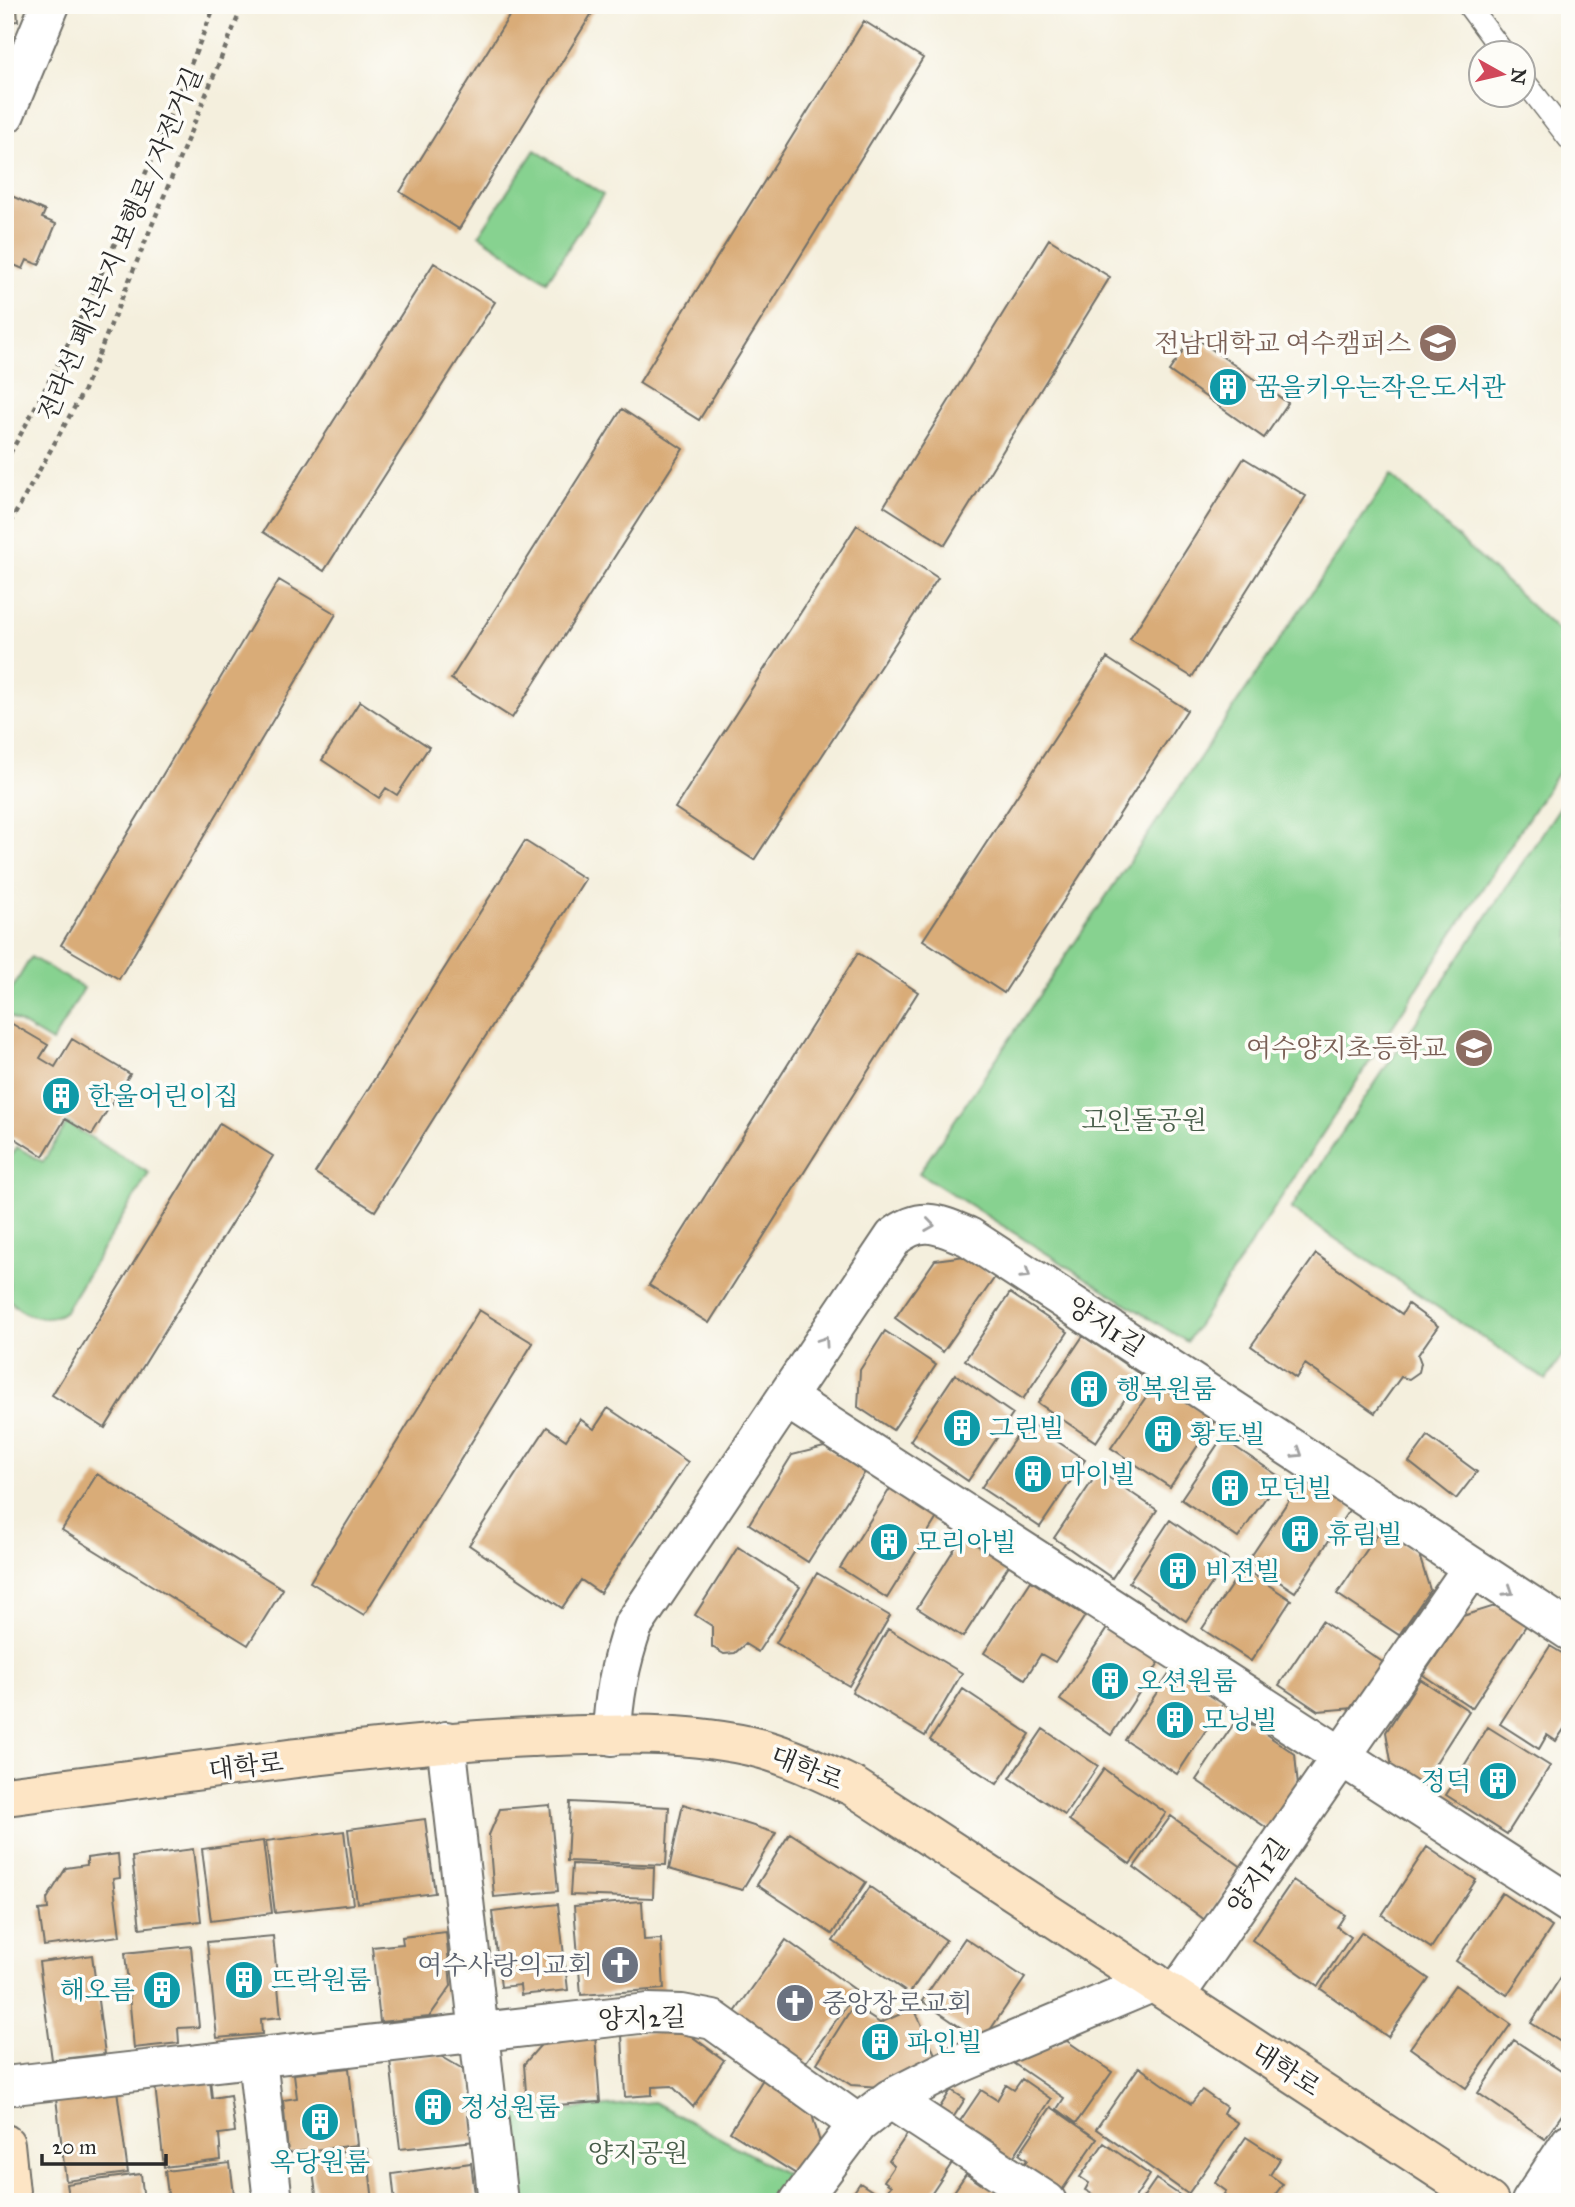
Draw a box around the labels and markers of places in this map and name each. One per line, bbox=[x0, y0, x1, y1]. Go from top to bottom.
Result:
school or university icon: 전남대학교 여수캠퍼스 bbox=[1417, 322, 1459, 364]
place label: 전남대학교 여수캠퍼스 bbox=[1154, 327, 1411, 359]
building icon: 꿈을키우는작은도서관 bbox=[1207, 366, 1249, 408]
place label: 꿈을키우는작은도서관 bbox=[1255, 371, 1506, 403]
school or university icon: 여수양지초등학교 bbox=[1453, 1027, 1495, 1069]
place label: 여수양지초등학교 bbox=[1246, 1032, 1447, 1064]
building icon: 한울어린이집 bbox=[40, 1075, 82, 1117]
place label: 한울어린이집 bbox=[88, 1080, 239, 1112]
building icon: 행복원룸 bbox=[1068, 1368, 1110, 1410]
place label: 행복원룸 bbox=[1116, 1373, 1216, 1405]
building icon: 그린빌 bbox=[941, 1407, 983, 1449]
place label: 그린빌 bbox=[989, 1412, 1064, 1444]
building icon: 황토빌 bbox=[1142, 1413, 1184, 1455]
place label: 황토빌 bbox=[1190, 1418, 1265, 1450]
building icon: 마이빌 bbox=[1012, 1453, 1054, 1495]
place label: 마이빌 bbox=[1060, 1458, 1135, 1490]
building icon: 모던빌 bbox=[1209, 1467, 1251, 1509]
place label: 모던빌 bbox=[1257, 1472, 1332, 1504]
building icon: 휴림빌 bbox=[1279, 1513, 1321, 1555]
place label: 휴림빌 bbox=[1327, 1518, 1402, 1550]
building icon: 모리아빌 bbox=[868, 1521, 910, 1563]
place label: 모리아빌 bbox=[916, 1526, 1016, 1558]
building icon: 비젼빌 bbox=[1157, 1550, 1199, 1592]
place label: 비젼빌 bbox=[1205, 1555, 1280, 1587]
building icon: 오션원룸 bbox=[1089, 1660, 1131, 1702]
place label: 오션원룸 bbox=[1137, 1665, 1237, 1697]
building icon: 모닝빌 bbox=[1154, 1699, 1196, 1741]
place label: 모닝빌 bbox=[1202, 1704, 1277, 1736]
building icon: 정덕 bbox=[1477, 1760, 1519, 1802]
place label: 정덕 bbox=[1421, 1765, 1471, 1797]
church icon: 여수사랑의교회 bbox=[599, 1944, 641, 1986]
place label: 여수사랑의교회 bbox=[417, 1949, 593, 1981]
building icon: 뜨락원룸 bbox=[223, 1959, 265, 2001]
place label: 뜨락원룸 bbox=[271, 1964, 371, 1996]
building icon: 해오름 bbox=[141, 1969, 183, 2011]
place label: 해오름 bbox=[60, 1974, 135, 2006]
church icon: 중앙장로교회 bbox=[774, 1982, 816, 2024]
place label: 중앙장로교회 bbox=[822, 1987, 973, 2019]
building icon: 파인빌 bbox=[859, 2021, 901, 2063]
place label: 파인빌 bbox=[907, 2026, 982, 2058]
building icon: 정성원룸 bbox=[412, 2086, 454, 2128]
place label: 정성원룸 bbox=[460, 2091, 560, 2123]
building icon: 옥당원룸 bbox=[299, 2101, 341, 2143]
place label: 옥당원룸 bbox=[270, 2146, 370, 2178]

